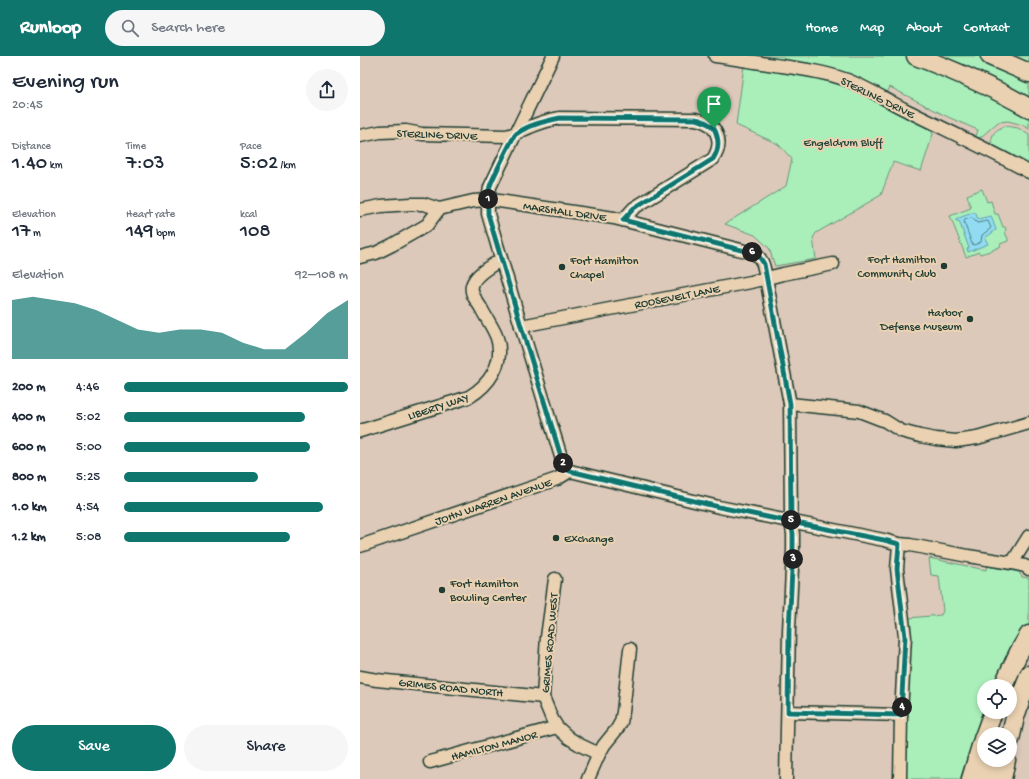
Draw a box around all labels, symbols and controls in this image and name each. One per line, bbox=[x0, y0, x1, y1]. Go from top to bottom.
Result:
search box bbox=[105, 10, 385, 46]
text: Runloop bbox=[20, 17, 81, 40]
icon: search bbox=[119, 17, 141, 39]
text: Search here bbox=[151, 19, 225, 37]
text: Home bbox=[806, 20, 838, 37]
text: Map bbox=[860, 20, 884, 37]
text: About bbox=[906, 20, 942, 37]
text: Contact bbox=[964, 20, 1009, 37]
button: share bbox=[306, 69, 348, 111]
text: Evening run bbox=[12, 70, 119, 96]
street label: STERLING DRIVE bbox=[838, 75, 917, 123]
pin bbox=[697, 87, 731, 128]
icon: arrive bbox=[703, 93, 725, 115]
text: 20:45 bbox=[12, 98, 43, 113]
street label: STERLING DRIVE bbox=[396, 128, 478, 144]
park label: Engeldrum Bluff bbox=[804, 137, 884, 151]
text: Distance bbox=[12, 141, 51, 153]
text: Time bbox=[126, 141, 146, 153]
text: Pace bbox=[240, 141, 262, 153]
text: 1.40 bbox=[12, 153, 47, 176]
text: 7:03 bbox=[126, 153, 164, 176]
text: 5:02 bbox=[240, 153, 278, 176]
text: km bbox=[47, 160, 63, 172]
text: /km bbox=[278, 160, 296, 172]
pin: 1 bbox=[478, 189, 498, 209]
text: 1 bbox=[486, 193, 490, 205]
street label: MARSHALL DRIVE bbox=[522, 200, 608, 226]
text: Elevation bbox=[12, 209, 56, 221]
text: Heart rate bbox=[126, 209, 175, 221]
text: kcal bbox=[240, 209, 257, 221]
text: 17 bbox=[12, 221, 30, 244]
text: 149 bbox=[126, 221, 154, 244]
text: 108 bbox=[240, 221, 270, 244]
text: m bbox=[30, 228, 41, 240]
text: bpm bbox=[154, 228, 175, 240]
pin: 6 bbox=[742, 242, 762, 262]
text: 6 bbox=[749, 246, 755, 258]
place label: Fort Hamilton Community Club bbox=[858, 254, 937, 282]
place label: Fort Hamilton Chapel bbox=[569, 255, 639, 283]
marker: Fort Hamilton Community Club bbox=[939, 261, 949, 271]
marker: Fort Hamilton Chapel bbox=[557, 262, 567, 272]
text: Elevation bbox=[12, 268, 64, 283]
text: 92–108 m bbox=[295, 268, 348, 283]
street label: ROOSEVELT LANE bbox=[634, 283, 722, 313]
place label: Harbor Defense Museum bbox=[879, 307, 964, 335]
marker: Harbor Defense Museum bbox=[965, 314, 975, 324]
text: 200 m bbox=[12, 380, 45, 395]
text: 4:46 bbox=[76, 380, 99, 395]
street label: LIBERTY WAY bbox=[406, 391, 471, 424]
text: 400 m bbox=[12, 410, 45, 425]
text: 5:02 bbox=[76, 410, 101, 425]
text: 600 m bbox=[12, 440, 46, 455]
text: 5:00 bbox=[76, 440, 102, 455]
pin: 2 bbox=[553, 453, 573, 473]
text: 2 bbox=[560, 457, 566, 469]
text: 800 m bbox=[12, 470, 46, 485]
text: 5:25 bbox=[76, 470, 100, 485]
street label: JOHN WARREN AVENUE bbox=[433, 476, 554, 529]
text: 1.0 km bbox=[12, 500, 47, 515]
text: 4:54 bbox=[76, 500, 99, 515]
pin: 5 bbox=[781, 510, 801, 530]
text: 5 bbox=[788, 514, 794, 526]
text: 1.2 km bbox=[12, 530, 46, 545]
text: 5:08 bbox=[76, 530, 101, 545]
marker: Exchange bbox=[551, 533, 561, 543]
place label: Exchange bbox=[564, 533, 615, 547]
pin: 3 bbox=[783, 549, 803, 569]
text: 3 bbox=[790, 553, 796, 565]
place label: Fort Hamilton Bowling Center bbox=[449, 578, 528, 606]
marker: Fort Hamilton Bowling Center bbox=[437, 585, 447, 595]
street label: GRIMES ROAD WEST bbox=[540, 591, 562, 694]
street label: GRIMES ROAD NORTH bbox=[398, 677, 504, 701]
map controls bbox=[977, 679, 1017, 767]
button: locate bbox=[977, 679, 1017, 719]
pin: 4 bbox=[892, 697, 912, 717]
text: 4 bbox=[899, 701, 905, 713]
button: Save bbox=[12, 725, 176, 771]
button: Share bbox=[184, 725, 348, 771]
button: layers bbox=[977, 727, 1017, 767]
street label: HAMILTON MANOR bbox=[450, 728, 540, 765]

